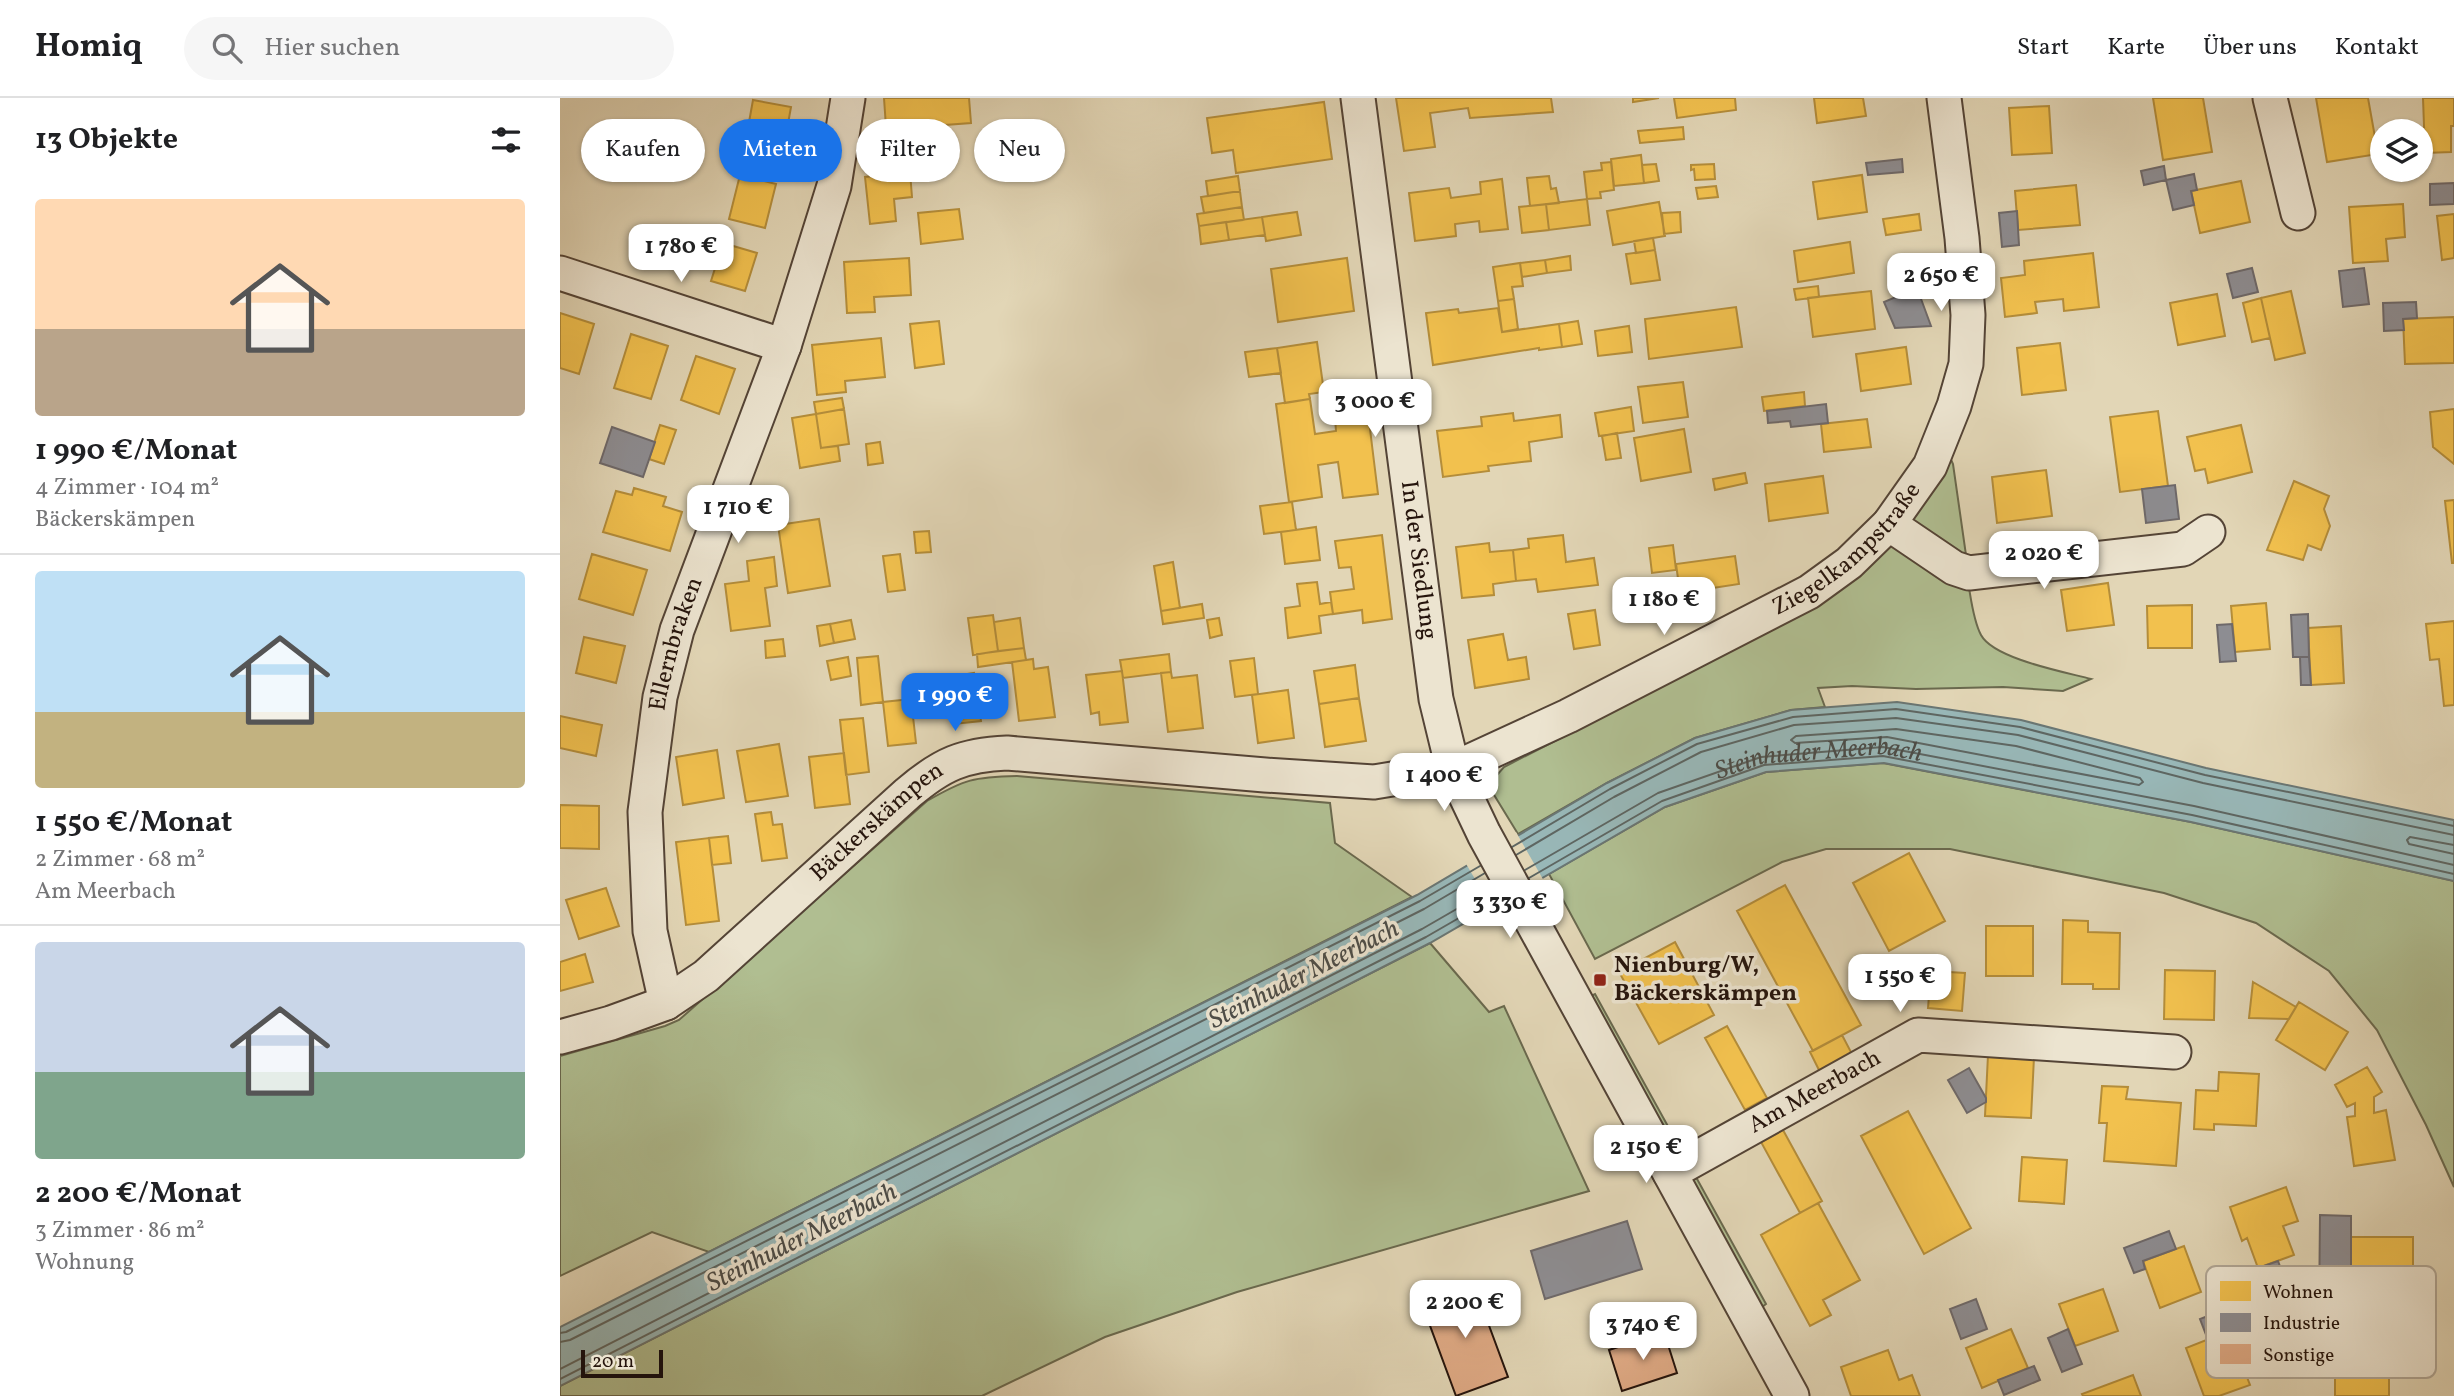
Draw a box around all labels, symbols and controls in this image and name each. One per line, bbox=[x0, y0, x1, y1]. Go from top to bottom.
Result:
search box bbox=[184, 17, 674, 80]
text: Homiq bbox=[35, 25, 142, 71]
icon: search bbox=[208, 29, 246, 67]
text: Hier suchen bbox=[264, 30, 400, 66]
text: Start bbox=[2017, 31, 2069, 65]
text: Karte bbox=[2107, 31, 2165, 65]
text: Über uns bbox=[2203, 31, 2297, 65]
text: Kontakt bbox=[2335, 31, 2419, 65]
text: 13 Objekte bbox=[35, 119, 178, 161]
chip: Kaufen bbox=[581, 119, 705, 182]
chip: Mieten bbox=[719, 119, 842, 182]
chip: Filter bbox=[856, 119, 960, 182]
chip: Neu bbox=[974, 119, 1065, 182]
map controls bbox=[2370, 119, 2433, 182]
button: layers bbox=[2370, 119, 2433, 182]
icon: filters bbox=[487, 121, 525, 159]
pin: 1 780 € bbox=[616, 225, 746, 284]
text: 1 780 € bbox=[645, 231, 717, 263]
icon: home bbox=[217, 245, 343, 371]
pin: 2 650 € bbox=[1876, 254, 2006, 313]
text: 2 650 € bbox=[1903, 260, 1979, 292]
pin: 3 000 € bbox=[1310, 380, 1440, 439]
text: 3 000 € bbox=[1335, 386, 1415, 418]
text: 1 990 €/Monat bbox=[35, 430, 237, 472]
text: 4 Zimmer · 104 m² bbox=[35, 472, 219, 504]
street label: Ziegelkampstraße bbox=[1766, 476, 1930, 625]
street label: In der Siedlung bbox=[1391, 479, 1445, 642]
pin: 1 710 € bbox=[673, 486, 803, 545]
text: 1 710 € bbox=[703, 492, 773, 524]
text: Bäckerskämpen bbox=[35, 504, 195, 536]
pin: 2 020 € bbox=[1979, 532, 2109, 591]
text: 2 020 € bbox=[2005, 538, 2083, 570]
street label: Ellernbraken bbox=[641, 572, 712, 713]
pin: 1 180 € bbox=[1599, 578, 1729, 637]
text: 1 180 € bbox=[1628, 584, 1700, 616]
icon: home bbox=[217, 617, 343, 743]
pin: 1 990 € bbox=[890, 674, 1020, 733]
text: 1 990 € bbox=[917, 680, 993, 712]
water label: Steinhuder Meerbach bbox=[1710, 729, 1925, 790]
street label: Bäckerskämpen bbox=[803, 754, 951, 890]
pin: 1 400 € bbox=[1379, 754, 1509, 813]
text: 1 400 € bbox=[1405, 760, 1483, 792]
text: 1 550 €/Monat bbox=[35, 802, 232, 844]
text: 2 Zimmer · 68 m² bbox=[35, 844, 205, 876]
text: Am Meerbach bbox=[35, 876, 176, 908]
pin: 3 330 € bbox=[1445, 880, 1575, 940]
text: 3 330 € bbox=[1472, 887, 1548, 919]
water label: Steinhuder Meerbach bbox=[1203, 911, 1406, 1039]
place label: Nienburg/W, Bäckerskämpen bbox=[1614, 949, 1797, 1011]
pin: 1 550 € bbox=[1835, 954, 1965, 1014]
text: 1 550 € bbox=[1864, 961, 1936, 993]
marker: Nienburg/W, Bäckerskämpen bbox=[1592, 972, 1608, 988]
icon: home bbox=[217, 988, 343, 1114]
street label: Am Meerbach bbox=[1742, 1042, 1888, 1143]
pin: 2 150 € bbox=[1581, 1126, 1711, 1185]
text: 2 150 € bbox=[1610, 1132, 1682, 1164]
text: 2 200 €/Monat bbox=[35, 1173, 241, 1215]
water label: Steinhuder Meerbach bbox=[701, 1174, 904, 1302]
text: 3 Zimmer · 86 m² bbox=[35, 1215, 205, 1247]
text: Wohnung bbox=[35, 1247, 134, 1279]
legend bbox=[2206, 1266, 2436, 1378]
pin: 2 200 € bbox=[1400, 1280, 1530, 1340]
text: Wohnen bbox=[2263, 1280, 2333, 1306]
text: 2 200 € bbox=[1426, 1287, 1504, 1319]
pin: 3 740 € bbox=[1578, 1302, 1708, 1362]
text: 3 740 € bbox=[1606, 1309, 1680, 1341]
text: Industrie bbox=[2263, 1311, 2340, 1337]
text: Sonstige bbox=[2263, 1343, 2334, 1369]
scale bar bbox=[581, 1347, 663, 1379]
text: 20 m bbox=[592, 1349, 634, 1375]

